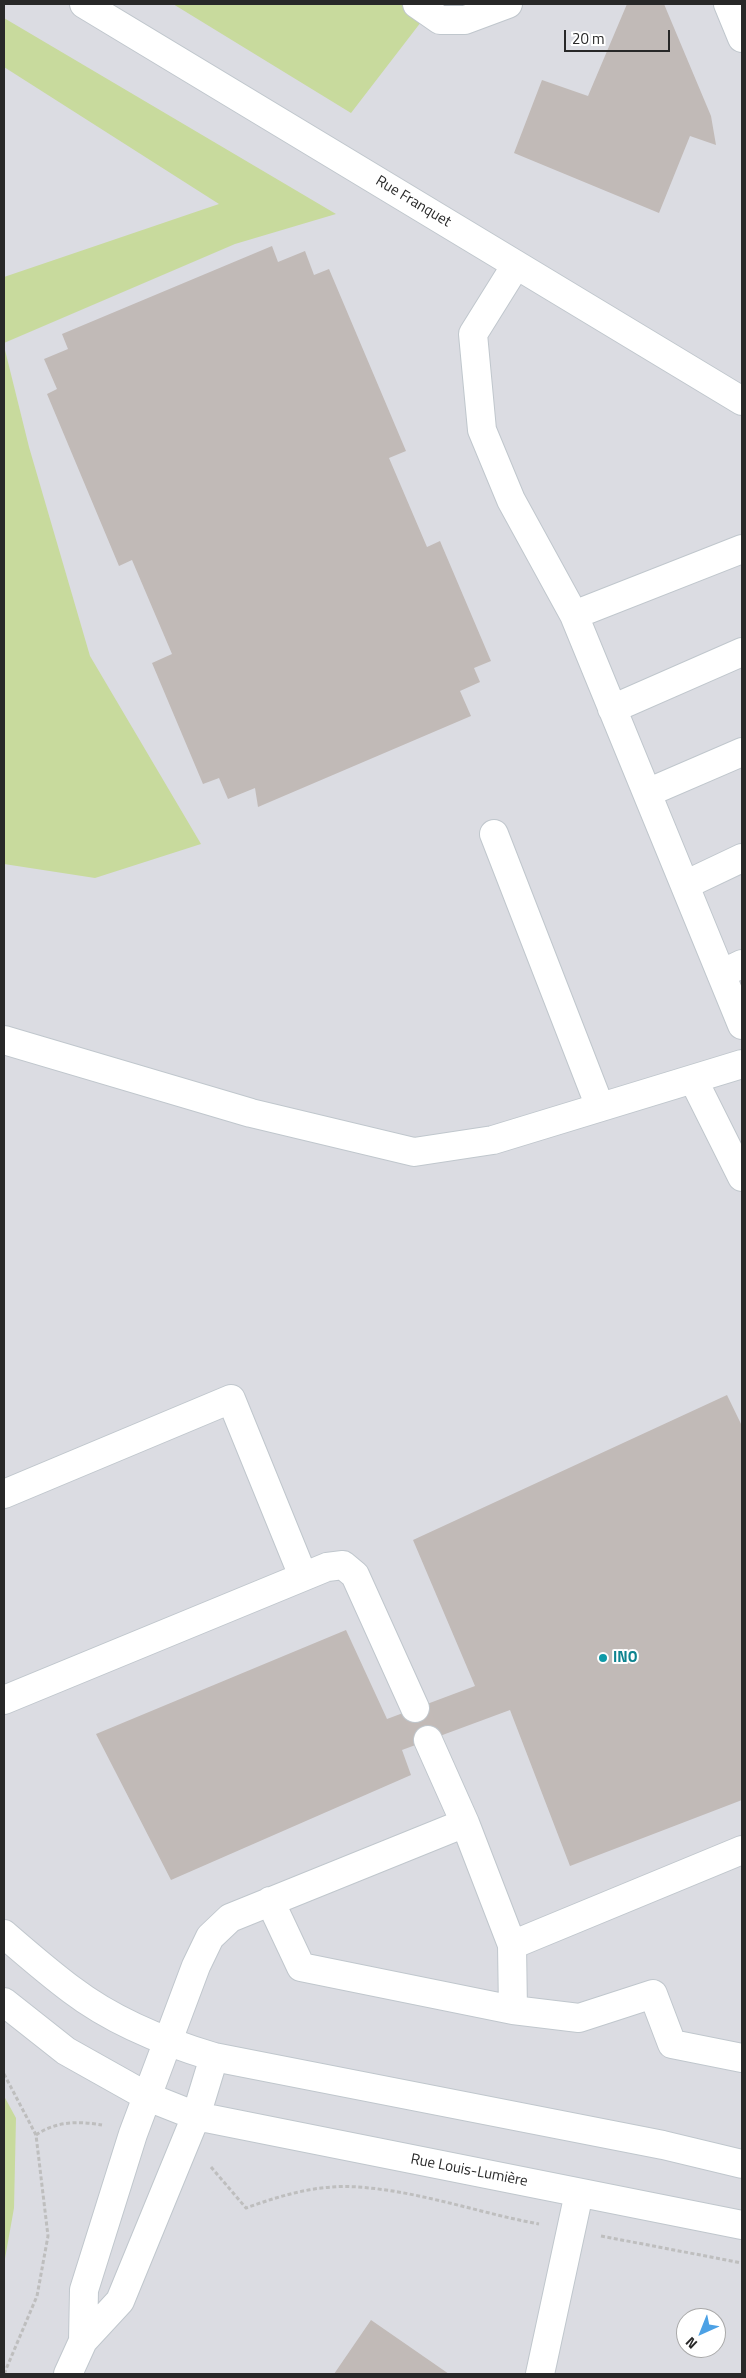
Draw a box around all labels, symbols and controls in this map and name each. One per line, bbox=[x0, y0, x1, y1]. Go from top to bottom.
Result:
scale bar bbox=[566, 20, 672, 52]
text: 20 m bbox=[572, 27, 605, 50]
street label: Rue Franquet bbox=[372, 172, 454, 232]
place label: INO bbox=[613, 1649, 637, 1667]
marker: INO bbox=[597, 1652, 609, 1664]
street label: Rue Louis-Lumière bbox=[409, 2151, 529, 2191]
north arrow bbox=[676, 2308, 726, 2358]
text: N bbox=[680, 2333, 702, 2354]

